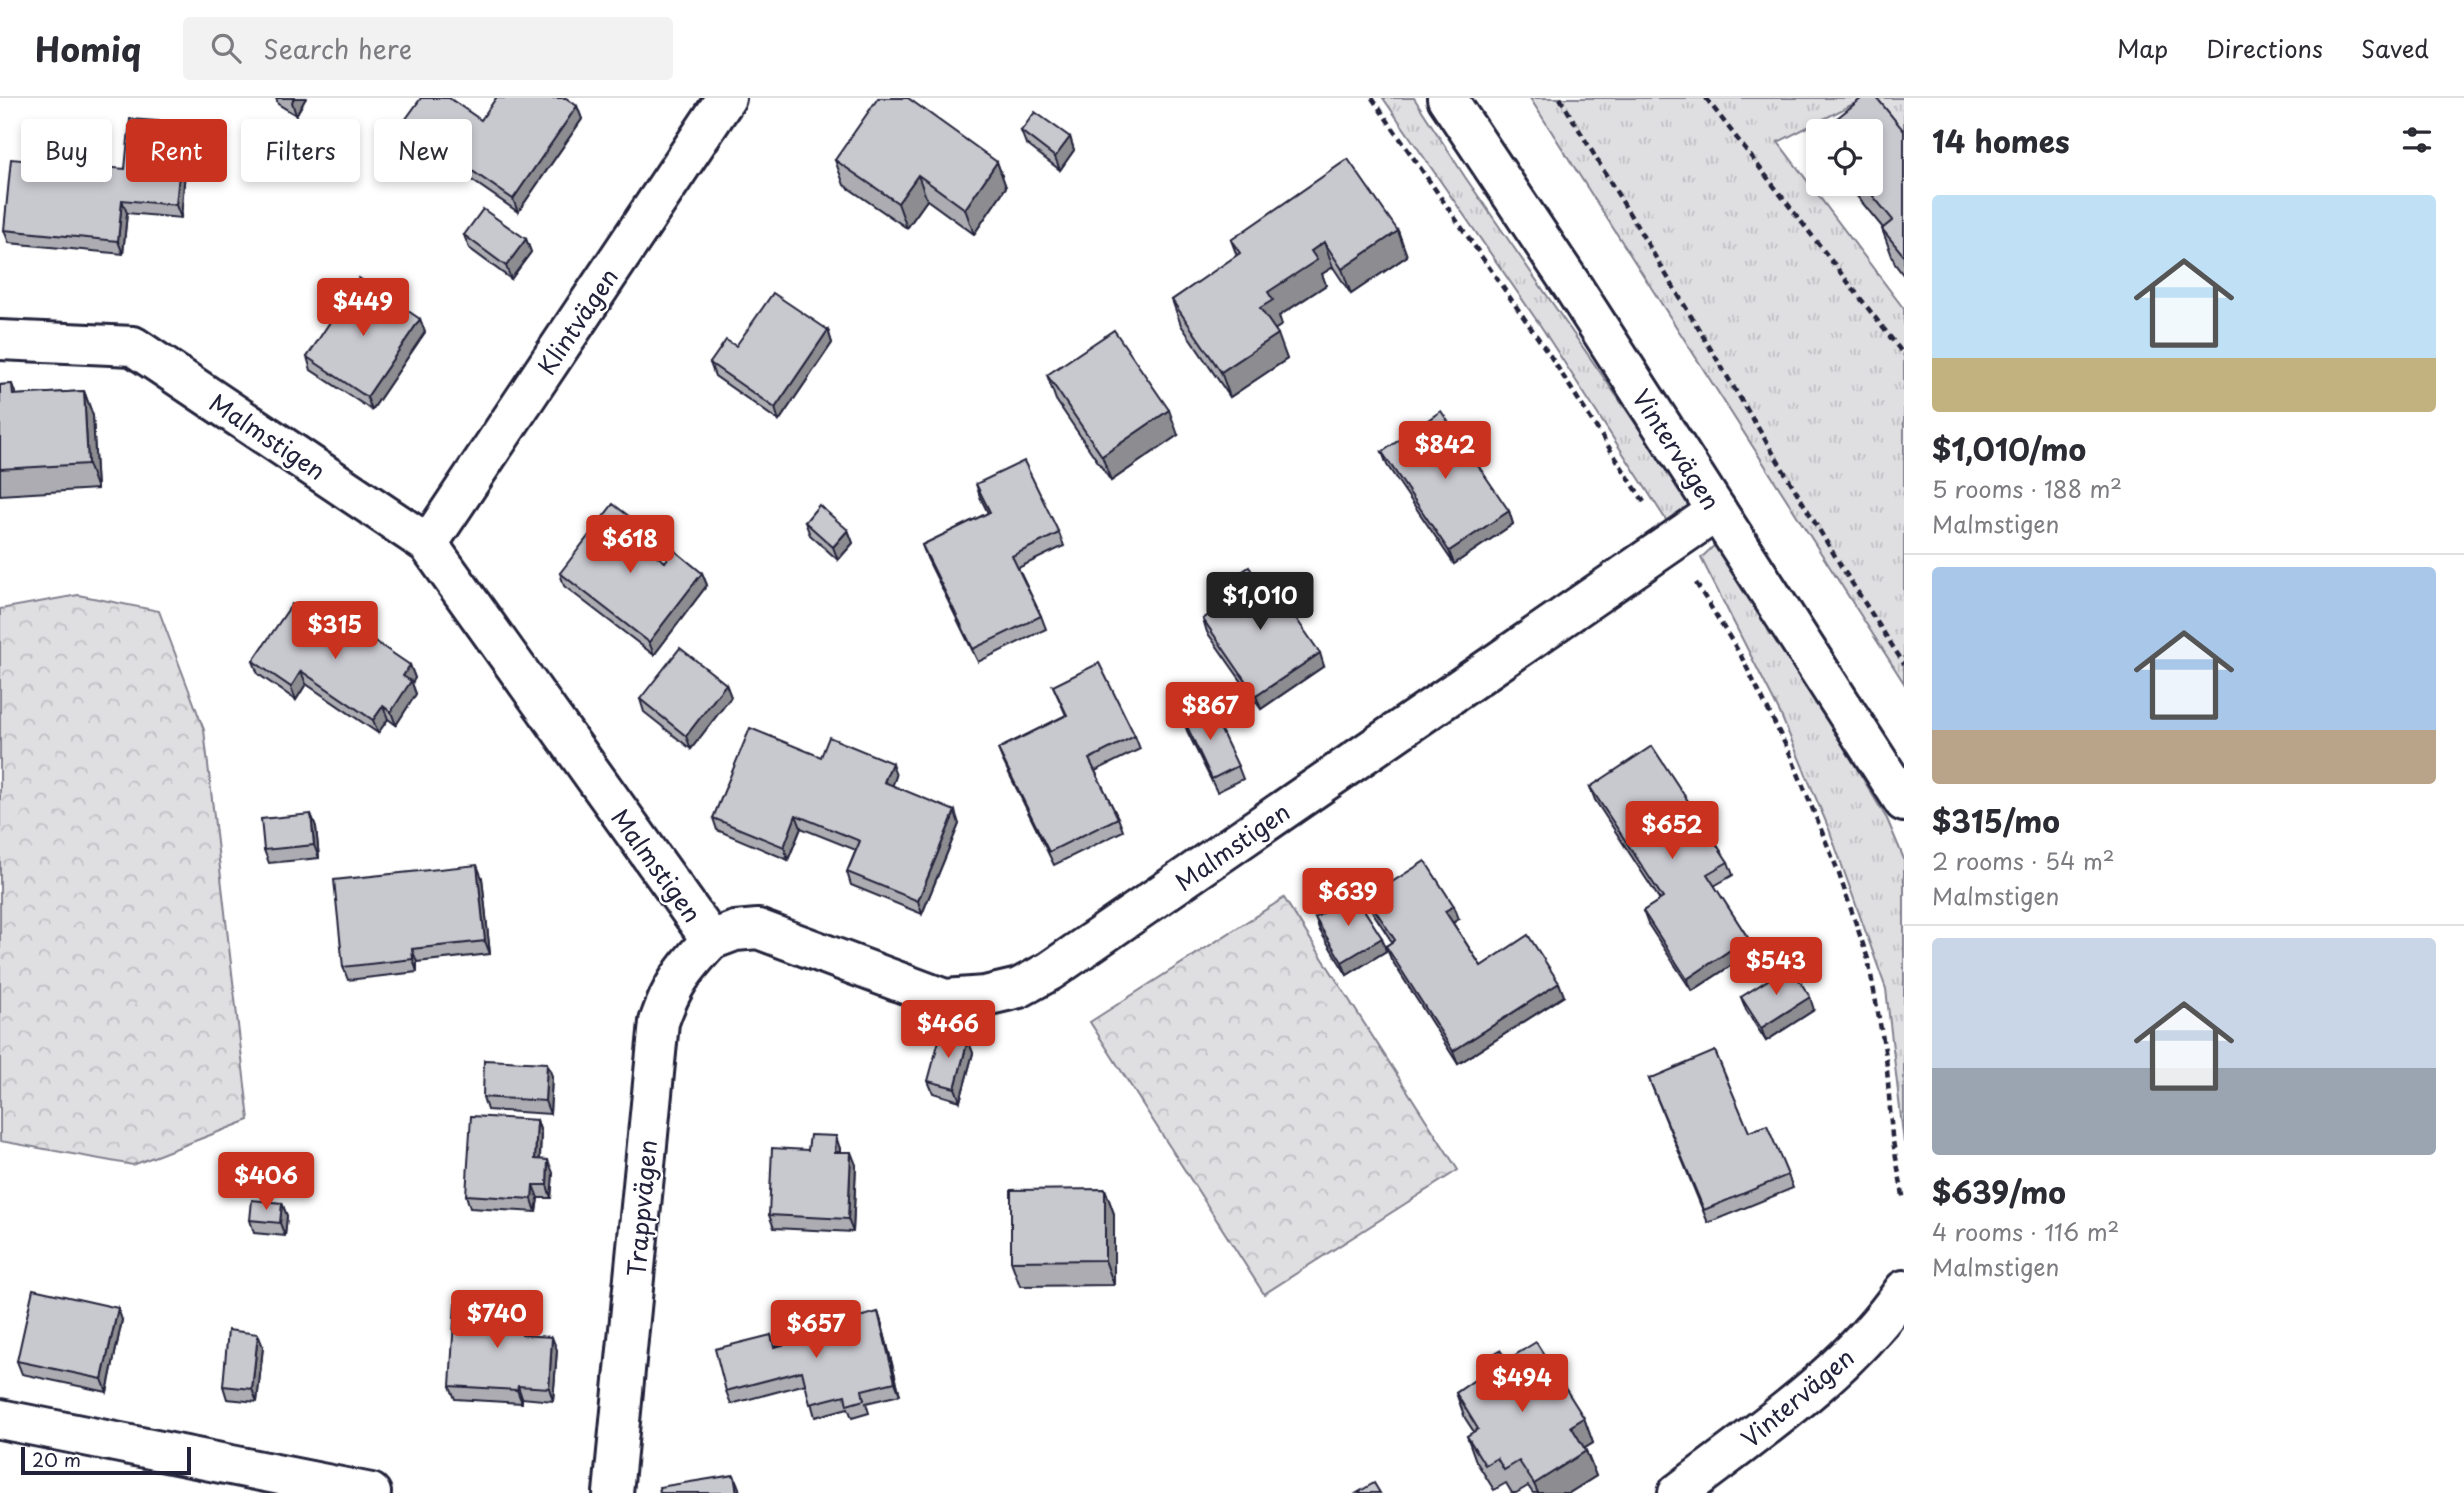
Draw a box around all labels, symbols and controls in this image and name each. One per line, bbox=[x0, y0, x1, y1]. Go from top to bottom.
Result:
search box bbox=[183, 17, 673, 80]
text: Homiq bbox=[35, 23, 141, 73]
icon: search bbox=[207, 29, 245, 67]
text: Search here bbox=[263, 29, 412, 68]
text: Map bbox=[2117, 30, 2168, 66]
text: Directions bbox=[2206, 30, 2323, 66]
text: Saved bbox=[2361, 30, 2429, 66]
text: 14 homes bbox=[1932, 118, 2070, 163]
chip: Buy bbox=[21, 119, 112, 182]
chip: Rent bbox=[126, 119, 227, 182]
chip: Filters bbox=[241, 119, 360, 182]
chip: New bbox=[374, 119, 472, 182]
map controls bbox=[1806, 119, 1883, 196]
button: locate bbox=[1806, 119, 1883, 196]
icon: filters bbox=[2398, 121, 2436, 159]
icon: home bbox=[2121, 240, 2247, 366]
street label: Klintvägen bbox=[528, 260, 626, 382]
pin: $449 bbox=[322, 278, 404, 338]
text: $449 bbox=[333, 283, 393, 318]
street label: Vintervägen bbox=[1624, 381, 1730, 517]
street label: Malmstigen bbox=[203, 384, 333, 488]
pin: $842 bbox=[1404, 422, 1486, 481]
text: $842 bbox=[1415, 426, 1475, 461]
text: $1,010/mo bbox=[1932, 426, 2086, 471]
text: 5 rooms · 188 m² bbox=[1932, 471, 2122, 506]
text: Malmstigen bbox=[1932, 506, 2059, 541]
pin: $618 bbox=[589, 516, 671, 575]
text: $618 bbox=[602, 520, 658, 555]
pin: $1,010 bbox=[1203, 573, 1317, 632]
text: $1,010 bbox=[1222, 577, 1298, 612]
pin: $315 bbox=[294, 602, 376, 661]
text: $315 bbox=[308, 606, 362, 641]
icon: home bbox=[2121, 612, 2247, 738]
pin: $867 bbox=[1169, 682, 1251, 742]
text: $867 bbox=[1182, 687, 1238, 722]
street label: Malmstigen bbox=[1167, 793, 1297, 899]
text: $315/mo bbox=[1932, 798, 2060, 843]
street label: Malmstigen bbox=[603, 801, 711, 929]
pin: $652 bbox=[1631, 802, 1713, 861]
text: $652 bbox=[1642, 806, 1702, 841]
text: 2 rooms · 54 m² bbox=[1932, 843, 2115, 878]
pin: $639 bbox=[1307, 868, 1389, 928]
text: $639 bbox=[1318, 873, 1378, 908]
text: Malmstigen bbox=[1932, 878, 2059, 913]
pin: $543 bbox=[1735, 937, 1817, 997]
text: $543 bbox=[1746, 942, 1806, 977]
icon: home bbox=[2121, 983, 2247, 1109]
pin: $466 bbox=[907, 1000, 989, 1060]
text: $466 bbox=[917, 1005, 979, 1040]
street label: Trappvägen bbox=[617, 1138, 665, 1278]
pin: $406 bbox=[225, 1152, 307, 1212]
text: $406 bbox=[234, 1157, 298, 1192]
text: $639/mo bbox=[1932, 1169, 2066, 1214]
text: 4 rooms · 116 m² bbox=[1932, 1214, 2119, 1249]
text: Malmstigen bbox=[1932, 1249, 2059, 1284]
pin: $740 bbox=[456, 1290, 538, 1350]
text: $740 bbox=[467, 1295, 527, 1330]
pin: $657 bbox=[775, 1300, 857, 1360]
text: $657 bbox=[787, 1305, 845, 1340]
street label: Vintervägen bbox=[1733, 1339, 1861, 1455]
pin: $494 bbox=[1481, 1354, 1563, 1414]
text: $494 bbox=[1492, 1359, 1552, 1394]
scale bar bbox=[21, 1444, 191, 1476]
text: 20 m bbox=[32, 1445, 81, 1473]

